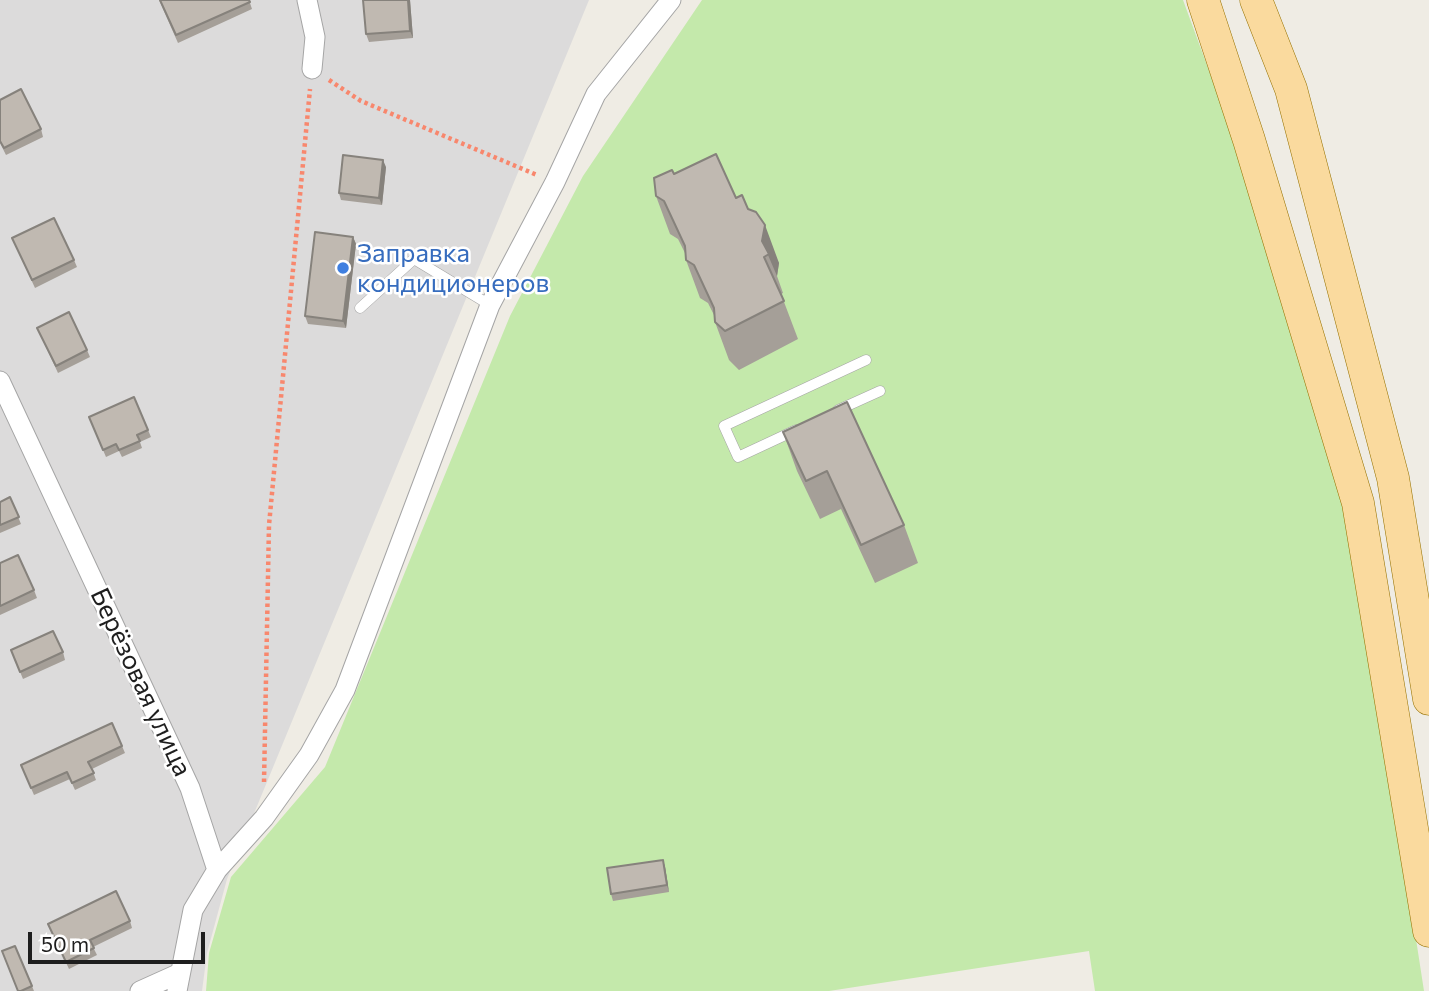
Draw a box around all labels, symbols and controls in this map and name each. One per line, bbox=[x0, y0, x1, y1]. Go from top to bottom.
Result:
place label: Заправка кондиционеров bbox=[357, 237, 549, 298]
marker: Заправка кондиционеров bbox=[335, 260, 351, 276]
street label: Берёзовая улица bbox=[84, 583, 198, 781]
scale bar bbox=[32, 918, 208, 962]
text: 50 m bbox=[41, 931, 89, 956]

